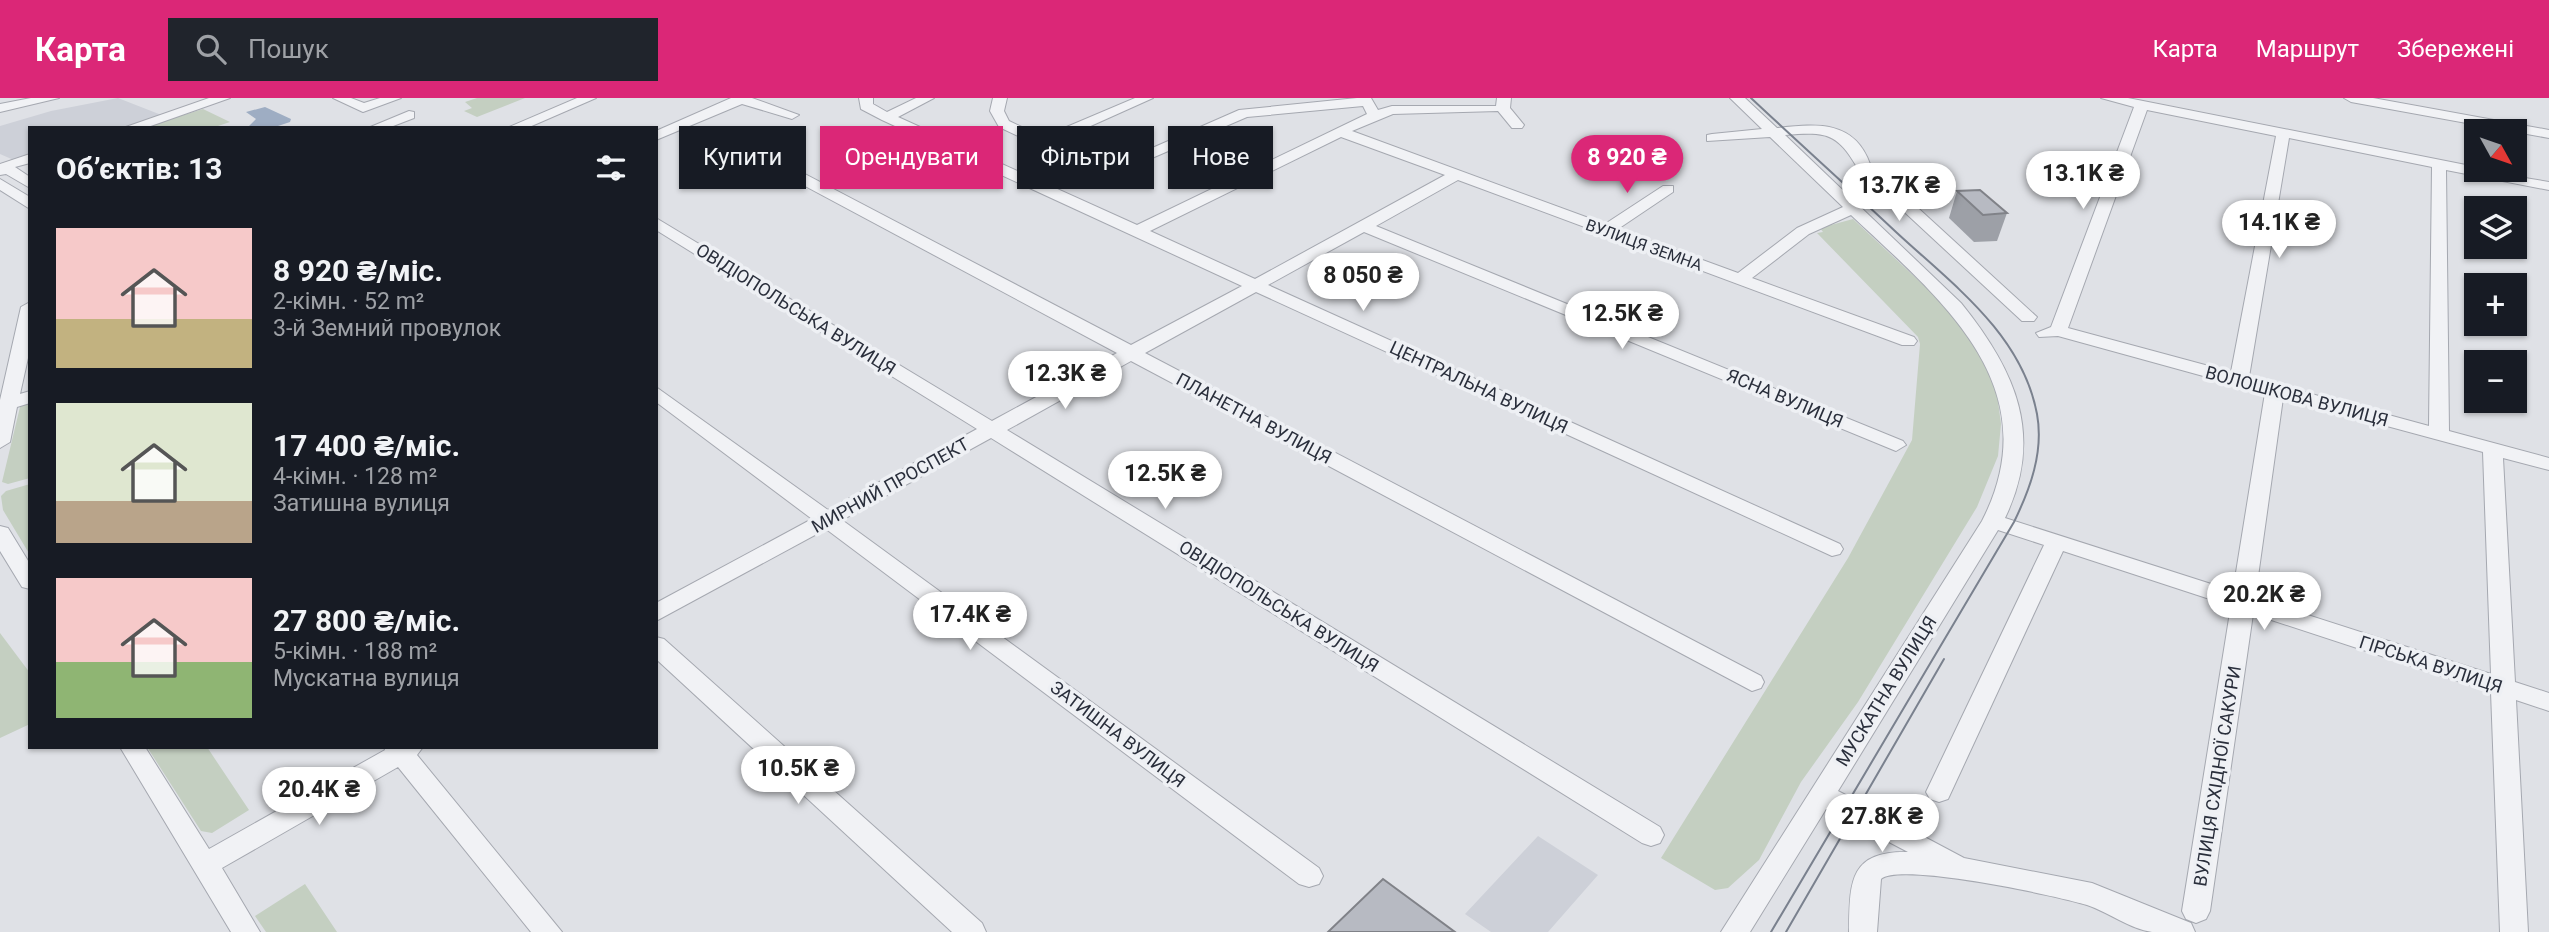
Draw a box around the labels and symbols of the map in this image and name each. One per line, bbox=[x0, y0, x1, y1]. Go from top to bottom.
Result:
north arrow bbox=[2464, 119, 2527, 182]
pin: 8 920 ₴ bbox=[1562, 136, 1692, 195]
pin: 13.1K ₴ bbox=[2018, 152, 2148, 211]
pin: 13.7K ₴ bbox=[1834, 164, 1964, 223]
pin: 14.1K ₴ bbox=[2214, 200, 2344, 260]
street label: ВУЛИЦЯ ЗЕМНА bbox=[1583, 215, 1705, 275]
street label: ОВІДІОПОЛЬСЬКА ВУЛИЦЯ bbox=[692, 239, 900, 379]
pin: 8 050 ₴ bbox=[1298, 254, 1428, 313]
pin: 12.5K ₴ bbox=[1557, 292, 1687, 351]
street label: ЦЕНТРАЛЬНА ВУЛИЦЯ bbox=[1387, 336, 1571, 438]
pin: 12.3K ₴ bbox=[1000, 352, 1130, 411]
street label: ВОЛОШКОВА ВУЛИЦЯ bbox=[2203, 361, 2391, 431]
street label: ЯСНА ВУЛИЦЯ bbox=[1724, 364, 1846, 432]
street label: ПЛАНЕТНА ВУЛИЦЯ bbox=[1173, 368, 1335, 468]
street label: МИРНИЙ ПРОСПЕКТ bbox=[808, 433, 973, 537]
pin: 12.5K ₴ bbox=[1100, 452, 1230, 511]
street label: ОВІДІОПОЛЬСЬКА ВУЛИЦЯ bbox=[1175, 536, 1383, 676]
pin: 20.2K ₴ bbox=[2199, 573, 2329, 632]
pin: 17.4K ₴ bbox=[905, 592, 1035, 652]
street label: МУСКАТНА ВУЛИЦЯ bbox=[1831, 612, 1941, 770]
street label: ГІРСЬКА ВУЛИЦЯ bbox=[2357, 631, 2505, 697]
street label: ВУЛИЦЯ СХІДНОЇ САКУРИ bbox=[2189, 664, 2245, 888]
street label: ЗАТИШНА ВУЛИЦЯ bbox=[1047, 677, 1189, 791]
pin: 10.5K ₴ bbox=[733, 746, 863, 806]
pin: 20.4K ₴ bbox=[254, 768, 384, 827]
pin: 27.8K ₴ bbox=[1817, 794, 1947, 854]

